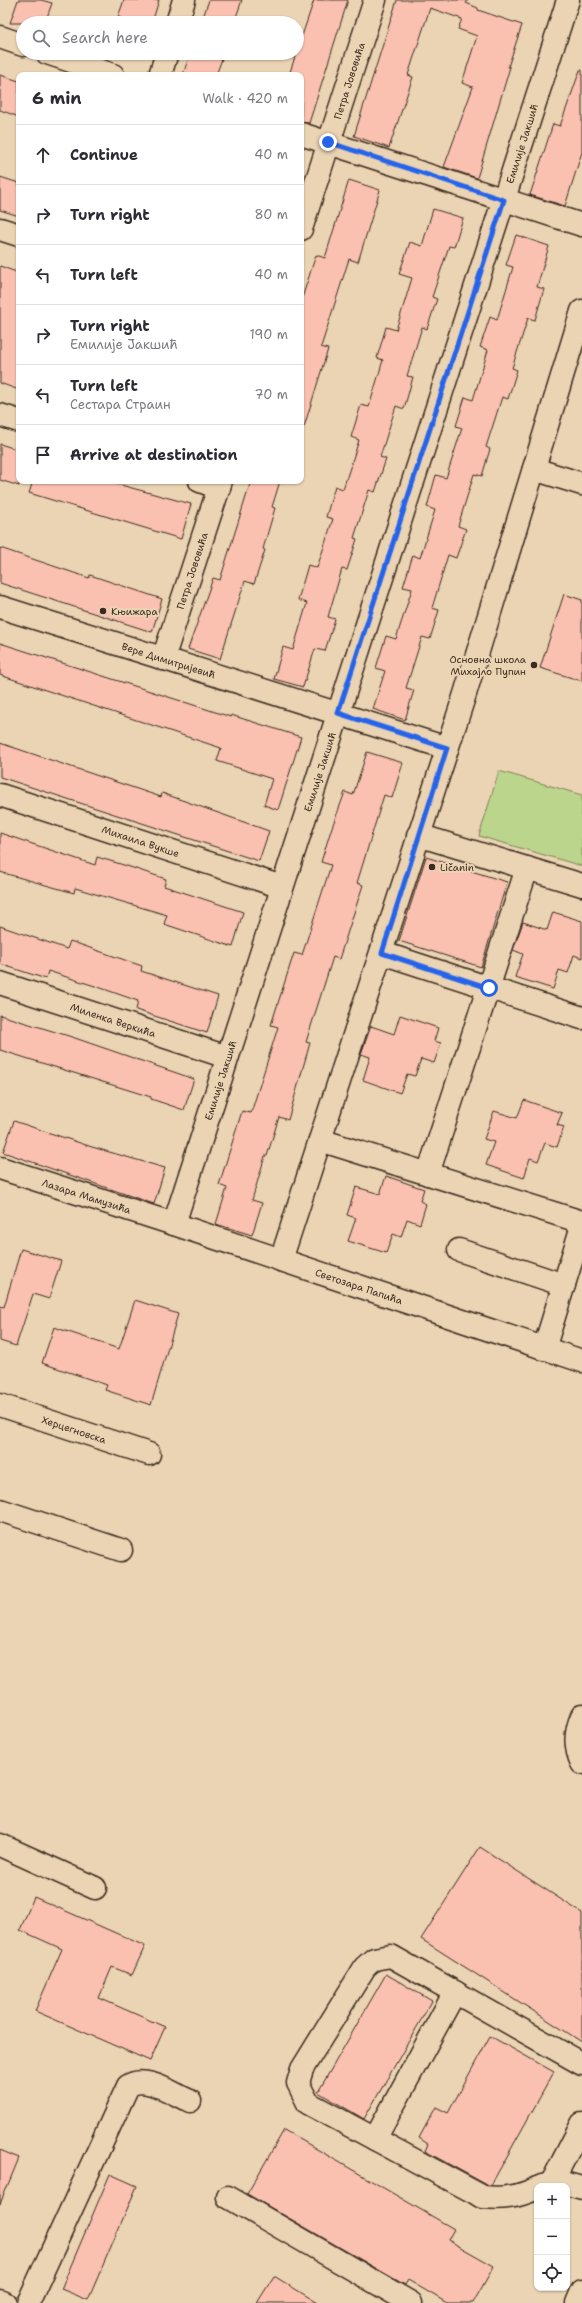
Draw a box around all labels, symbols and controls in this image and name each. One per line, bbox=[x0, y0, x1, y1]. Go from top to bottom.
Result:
search box bbox=[16, 16, 304, 60]
icon: search bbox=[30, 27, 52, 49]
text: Search here bbox=[62, 28, 148, 48]
street label: Петра Јововића bbox=[330, 40, 368, 121]
text: 6 min bbox=[32, 87, 82, 109]
text: Walk · 420 m bbox=[202, 90, 288, 107]
street label: Емилије Јакшић bbox=[503, 102, 541, 185]
route end bbox=[319, 133, 337, 151]
icon: ahead bbox=[32, 144, 54, 166]
text: Continue bbox=[70, 145, 138, 165]
text: 40 m bbox=[254, 146, 288, 163]
icon: right bbox=[32, 204, 54, 226]
text: Turn right bbox=[70, 205, 150, 225]
text: 80 m bbox=[254, 206, 288, 223]
icon: left bbox=[32, 264, 54, 286]
text: Turn left bbox=[70, 265, 138, 285]
text: 40 m bbox=[254, 266, 288, 283]
text: Turn right bbox=[70, 316, 150, 336]
icon: right bbox=[32, 324, 54, 346]
text: 190 m bbox=[249, 326, 288, 343]
text: Емилије Јакшић bbox=[70, 336, 178, 353]
text: Turn left bbox=[70, 376, 138, 396]
icon: left bbox=[32, 384, 54, 406]
text: 70 m bbox=[254, 386, 288, 403]
text: Сестара Страин bbox=[70, 396, 171, 413]
icon: arrive bbox=[32, 444, 54, 466]
text: Arrive at destination bbox=[70, 445, 238, 465]
street label: Петра Јововића bbox=[173, 530, 211, 611]
place label: Књижара bbox=[111, 605, 158, 618]
marker: Књижара bbox=[98, 606, 108, 616]
street label: Вере Димитријевић bbox=[120, 639, 217, 681]
place label: Основна школа Михајло Пупин bbox=[449, 653, 527, 678]
marker: Основна школа Михајло Пупин bbox=[529, 660, 539, 670]
street label: Емилије Јакшић bbox=[301, 730, 338, 813]
street label: Михаила Вукше bbox=[100, 822, 181, 860]
place label: Ličanin bbox=[440, 861, 474, 874]
marker: Ličanin bbox=[427, 862, 437, 872]
route start bbox=[480, 979, 498, 997]
street label: Миленка Веркића bbox=[69, 1000, 158, 1040]
street label: Емилије Јакшић bbox=[201, 1039, 239, 1122]
street label: Лазара Мамузића bbox=[40, 1175, 133, 1217]
street label: Светозара Папића bbox=[314, 1265, 405, 1307]
street label: Херцегновска bbox=[40, 1413, 109, 1446]
map controls bbox=[534, 2183, 570, 2291]
button: + bbox=[534, 2183, 570, 2219]
button: − bbox=[534, 2219, 570, 2255]
button: locate bbox=[534, 2255, 570, 2291]

